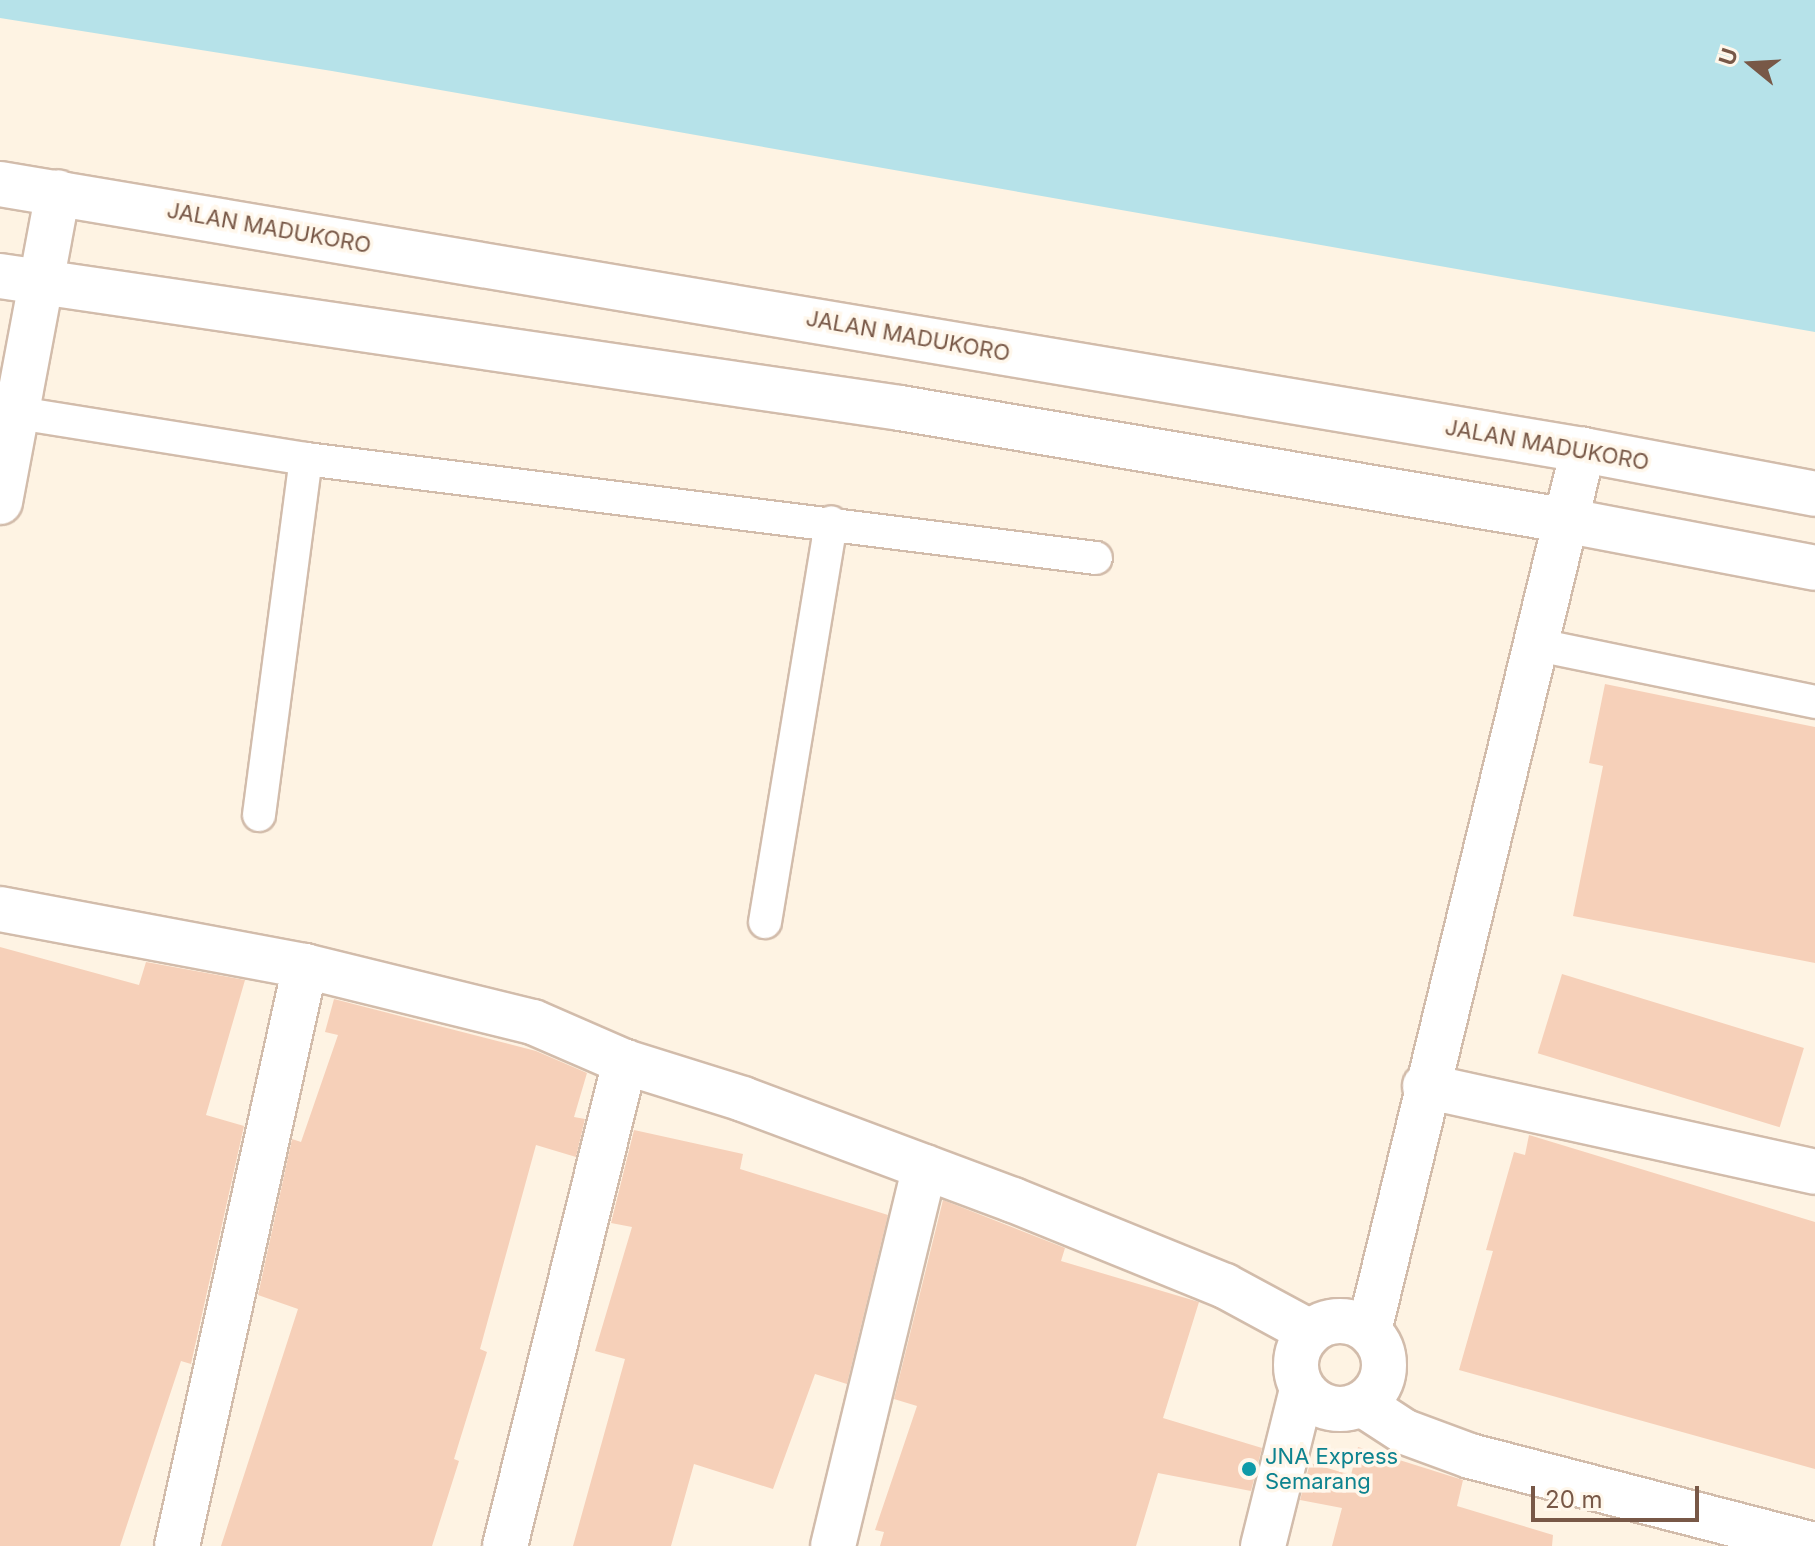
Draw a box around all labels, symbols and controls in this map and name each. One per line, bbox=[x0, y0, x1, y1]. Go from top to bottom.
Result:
north arrow bbox=[1711, 24, 1791, 104]
text: U bbox=[1713, 45, 1743, 68]
street label: JALAN MADUKORO bbox=[165, 197, 373, 259]
street label: JALAN MADUKORO bbox=[804, 305, 1012, 367]
street label: JALAN MADUKORO bbox=[1443, 414, 1651, 476]
place label: JNA Express Semarang bbox=[1265, 1443, 1398, 1494]
marker: JNA Express Semarang bbox=[1240, 1460, 1258, 1478]
scale bar bbox=[1535, 1470, 1703, 1520]
text: 20 m bbox=[1545, 1485, 1603, 1514]

